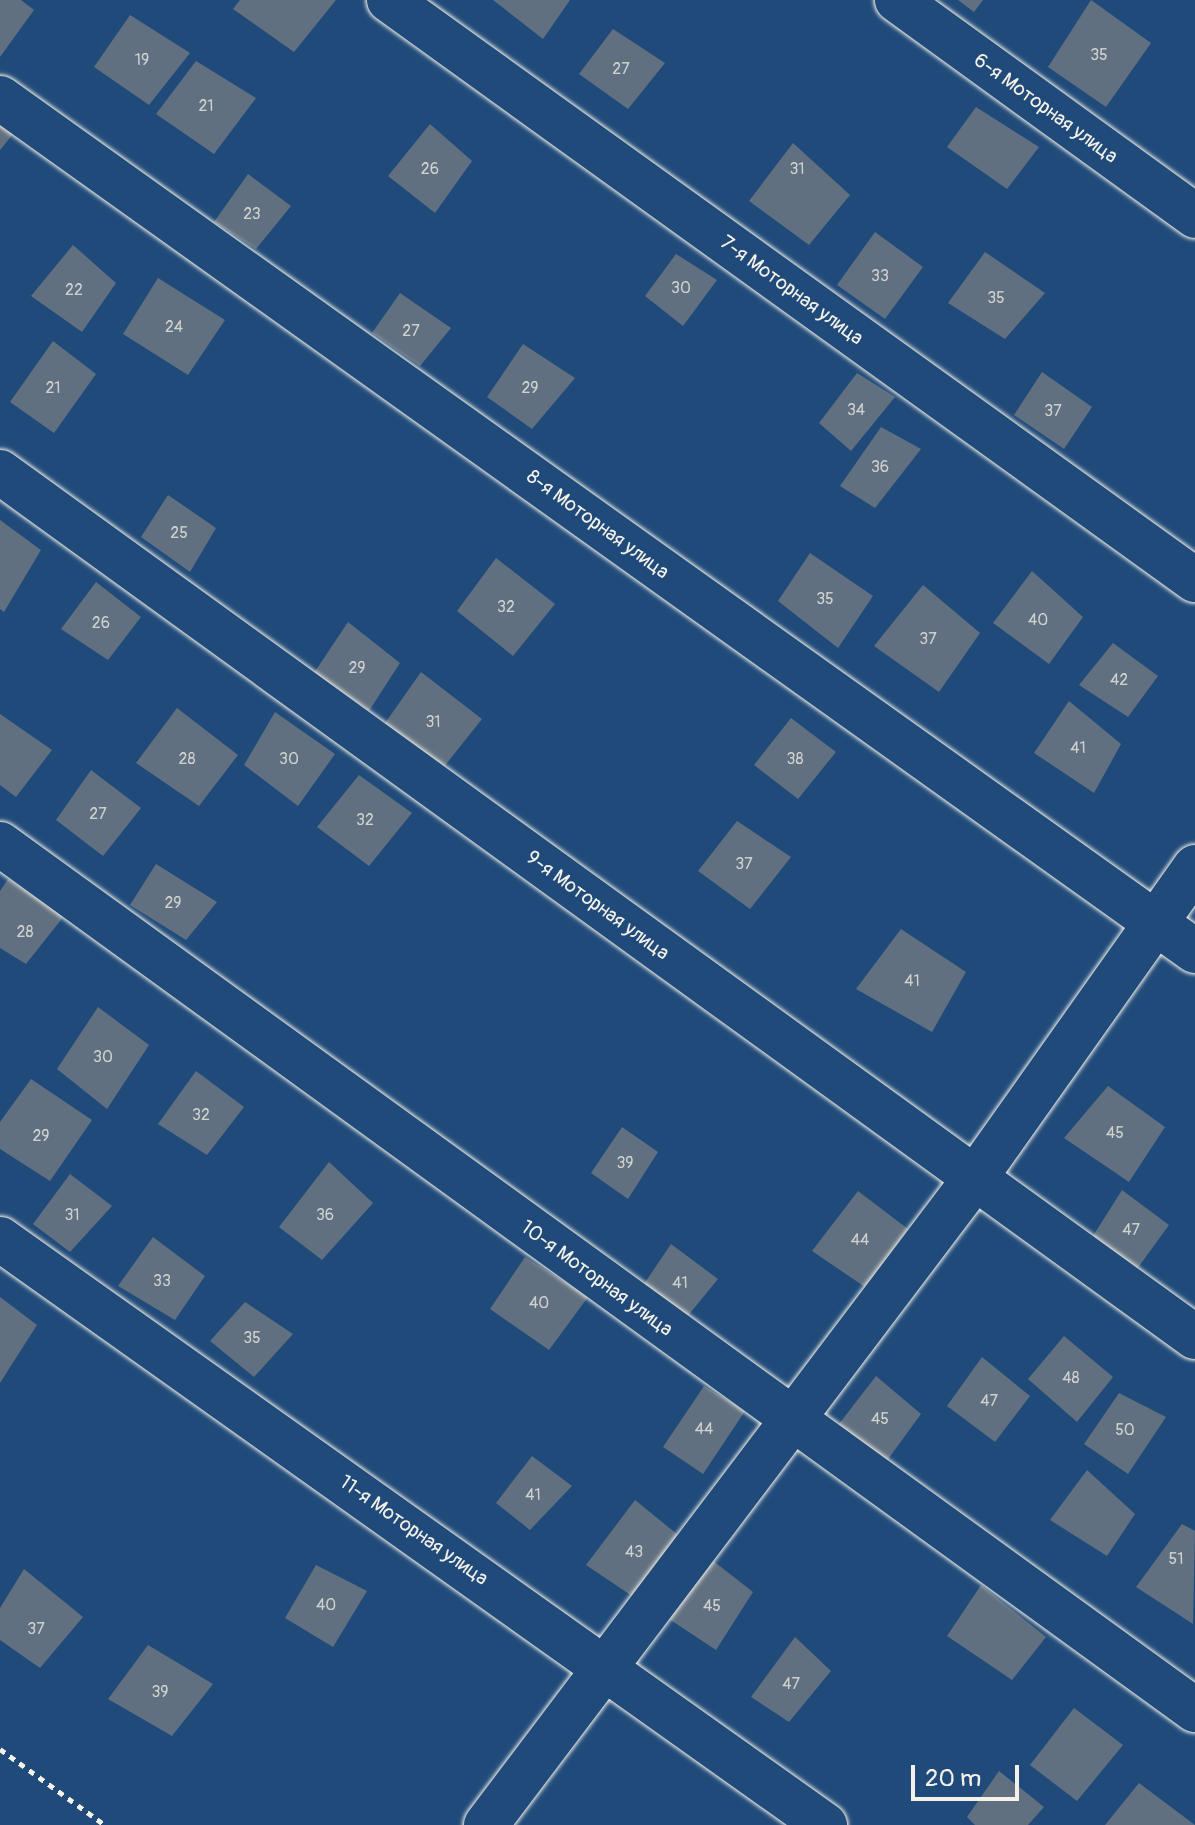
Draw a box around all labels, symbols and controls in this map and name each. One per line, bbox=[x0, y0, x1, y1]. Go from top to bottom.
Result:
house number: 35 bbox=[1090, 45, 1108, 65]
street label: 6-я Моторная улица bbox=[969, 48, 1123, 168]
house number: 19 bbox=[135, 50, 149, 70]
house number: 27 bbox=[612, 59, 630, 79]
house number: 21 bbox=[198, 96, 214, 116]
house number: 26 bbox=[421, 159, 439, 179]
house number: 31 bbox=[789, 159, 805, 179]
house number: 23 bbox=[243, 204, 261, 224]
street label: 7-я Моторная улица bbox=[716, 230, 868, 350]
house number: 33 bbox=[871, 266, 889, 286]
house number: 30 bbox=[671, 278, 691, 298]
house number: 22 bbox=[65, 280, 83, 300]
house number: 35 bbox=[987, 288, 1005, 308]
house number: 24 bbox=[165, 317, 183, 337]
house number: 27 bbox=[402, 321, 420, 341]
house number: 21 bbox=[45, 378, 61, 398]
house number: 29 bbox=[521, 378, 539, 398]
house number: 34 bbox=[847, 400, 865, 420]
house number: 37 bbox=[1044, 401, 1062, 421]
house number: 36 bbox=[871, 457, 889, 477]
street label: 8-я Моторная улица bbox=[522, 464, 674, 584]
house number: 25 bbox=[170, 523, 188, 543]
house number: 35 bbox=[816, 589, 834, 609]
house number: 32 bbox=[497, 597, 515, 617]
house number: 40 bbox=[1028, 610, 1048, 630]
house number: 26 bbox=[92, 613, 110, 633]
house number: 37 bbox=[919, 629, 937, 649]
house number: 29 bbox=[348, 658, 366, 678]
house number: 42 bbox=[1110, 670, 1128, 690]
house number: 31 bbox=[425, 712, 441, 732]
house number: 41 bbox=[1070, 738, 1086, 758]
house number: 28 bbox=[178, 749, 196, 769]
house number: 30 bbox=[279, 749, 299, 769]
house number: 38 bbox=[787, 749, 803, 769]
house number: 27 bbox=[89, 804, 107, 824]
house number: 32 bbox=[356, 810, 374, 830]
street label: 9-я Моторная улица bbox=[522, 845, 674, 965]
house number: 37 bbox=[735, 854, 753, 874]
house number: 29 bbox=[164, 893, 182, 913]
house number: 28 bbox=[16, 922, 34, 942]
house number: 41 bbox=[904, 971, 920, 991]
house number: 30 bbox=[93, 1047, 113, 1067]
house number: 32 bbox=[192, 1105, 210, 1125]
house number: 45 bbox=[1106, 1123, 1124, 1143]
house number: 29 bbox=[32, 1126, 50, 1146]
house number: 39 bbox=[616, 1153, 634, 1173]
house number: 31 bbox=[64, 1205, 80, 1225]
house number: 36 bbox=[316, 1205, 334, 1225]
street label: 10-я Моторная улица bbox=[516, 1215, 678, 1341]
house number: 47 bbox=[1122, 1220, 1140, 1240]
house number: 44 bbox=[851, 1230, 869, 1250]
house number: 33 bbox=[153, 1271, 171, 1291]
house number: 41 bbox=[672, 1273, 688, 1293]
house number: 40 bbox=[529, 1293, 549, 1313]
house number: 35 bbox=[243, 1328, 261, 1348]
house number: 48 bbox=[1062, 1368, 1080, 1388]
house number: 47 bbox=[980, 1391, 998, 1411]
house number: 45 bbox=[871, 1409, 889, 1429]
house number: 44 bbox=[695, 1419, 713, 1439]
house number: 50 bbox=[1115, 1420, 1135, 1440]
street label: 11-я Моторная улица bbox=[335, 1470, 493, 1590]
house number: 41 bbox=[525, 1485, 541, 1505]
house number: 43 bbox=[625, 1542, 643, 1562]
house number: 51 bbox=[1169, 1549, 1183, 1569]
house number: 40 bbox=[316, 1595, 336, 1615]
house number: 45 bbox=[703, 1596, 721, 1616]
house number: 37 bbox=[27, 1619, 45, 1639]
house number: 47 bbox=[782, 1674, 800, 1694]
house number: 39 bbox=[151, 1682, 169, 1702]
scale bar bbox=[915, 1749, 1023, 1799]
text: 20 m bbox=[925, 1764, 981, 1793]

